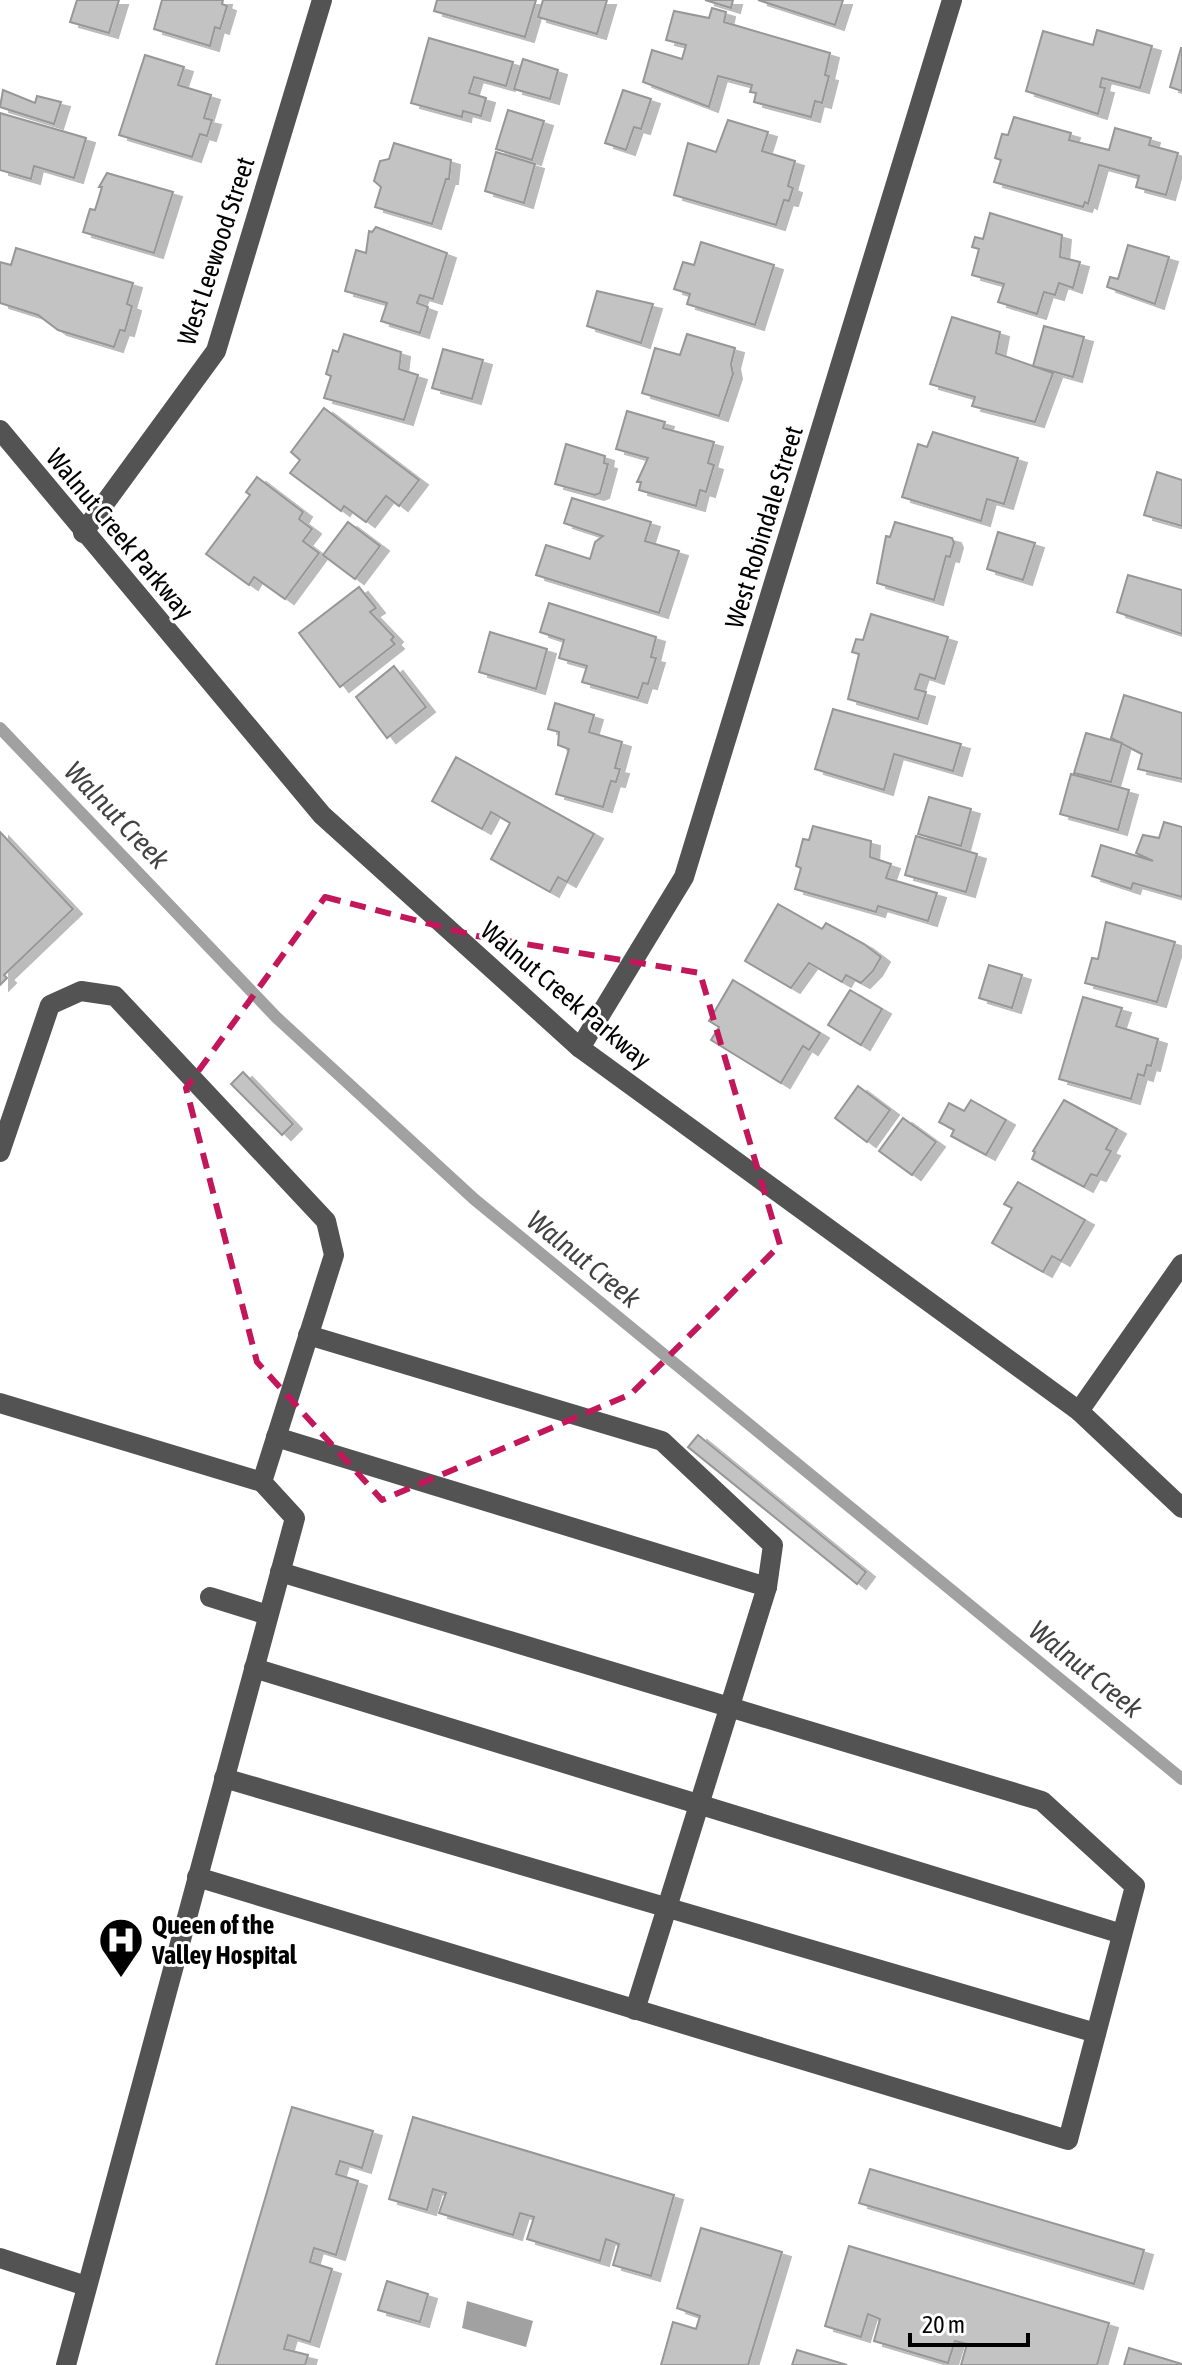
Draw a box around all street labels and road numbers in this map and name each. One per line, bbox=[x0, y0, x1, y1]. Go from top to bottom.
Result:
street label: West Leewood Street bbox=[171, 153, 261, 349]
street label: West Robindale Street bbox=[719, 422, 809, 632]
street label: Walnut Creek Parkway bbox=[40, 443, 200, 625]
street label: Walnut Creek Parkway bbox=[475, 915, 657, 1075]

